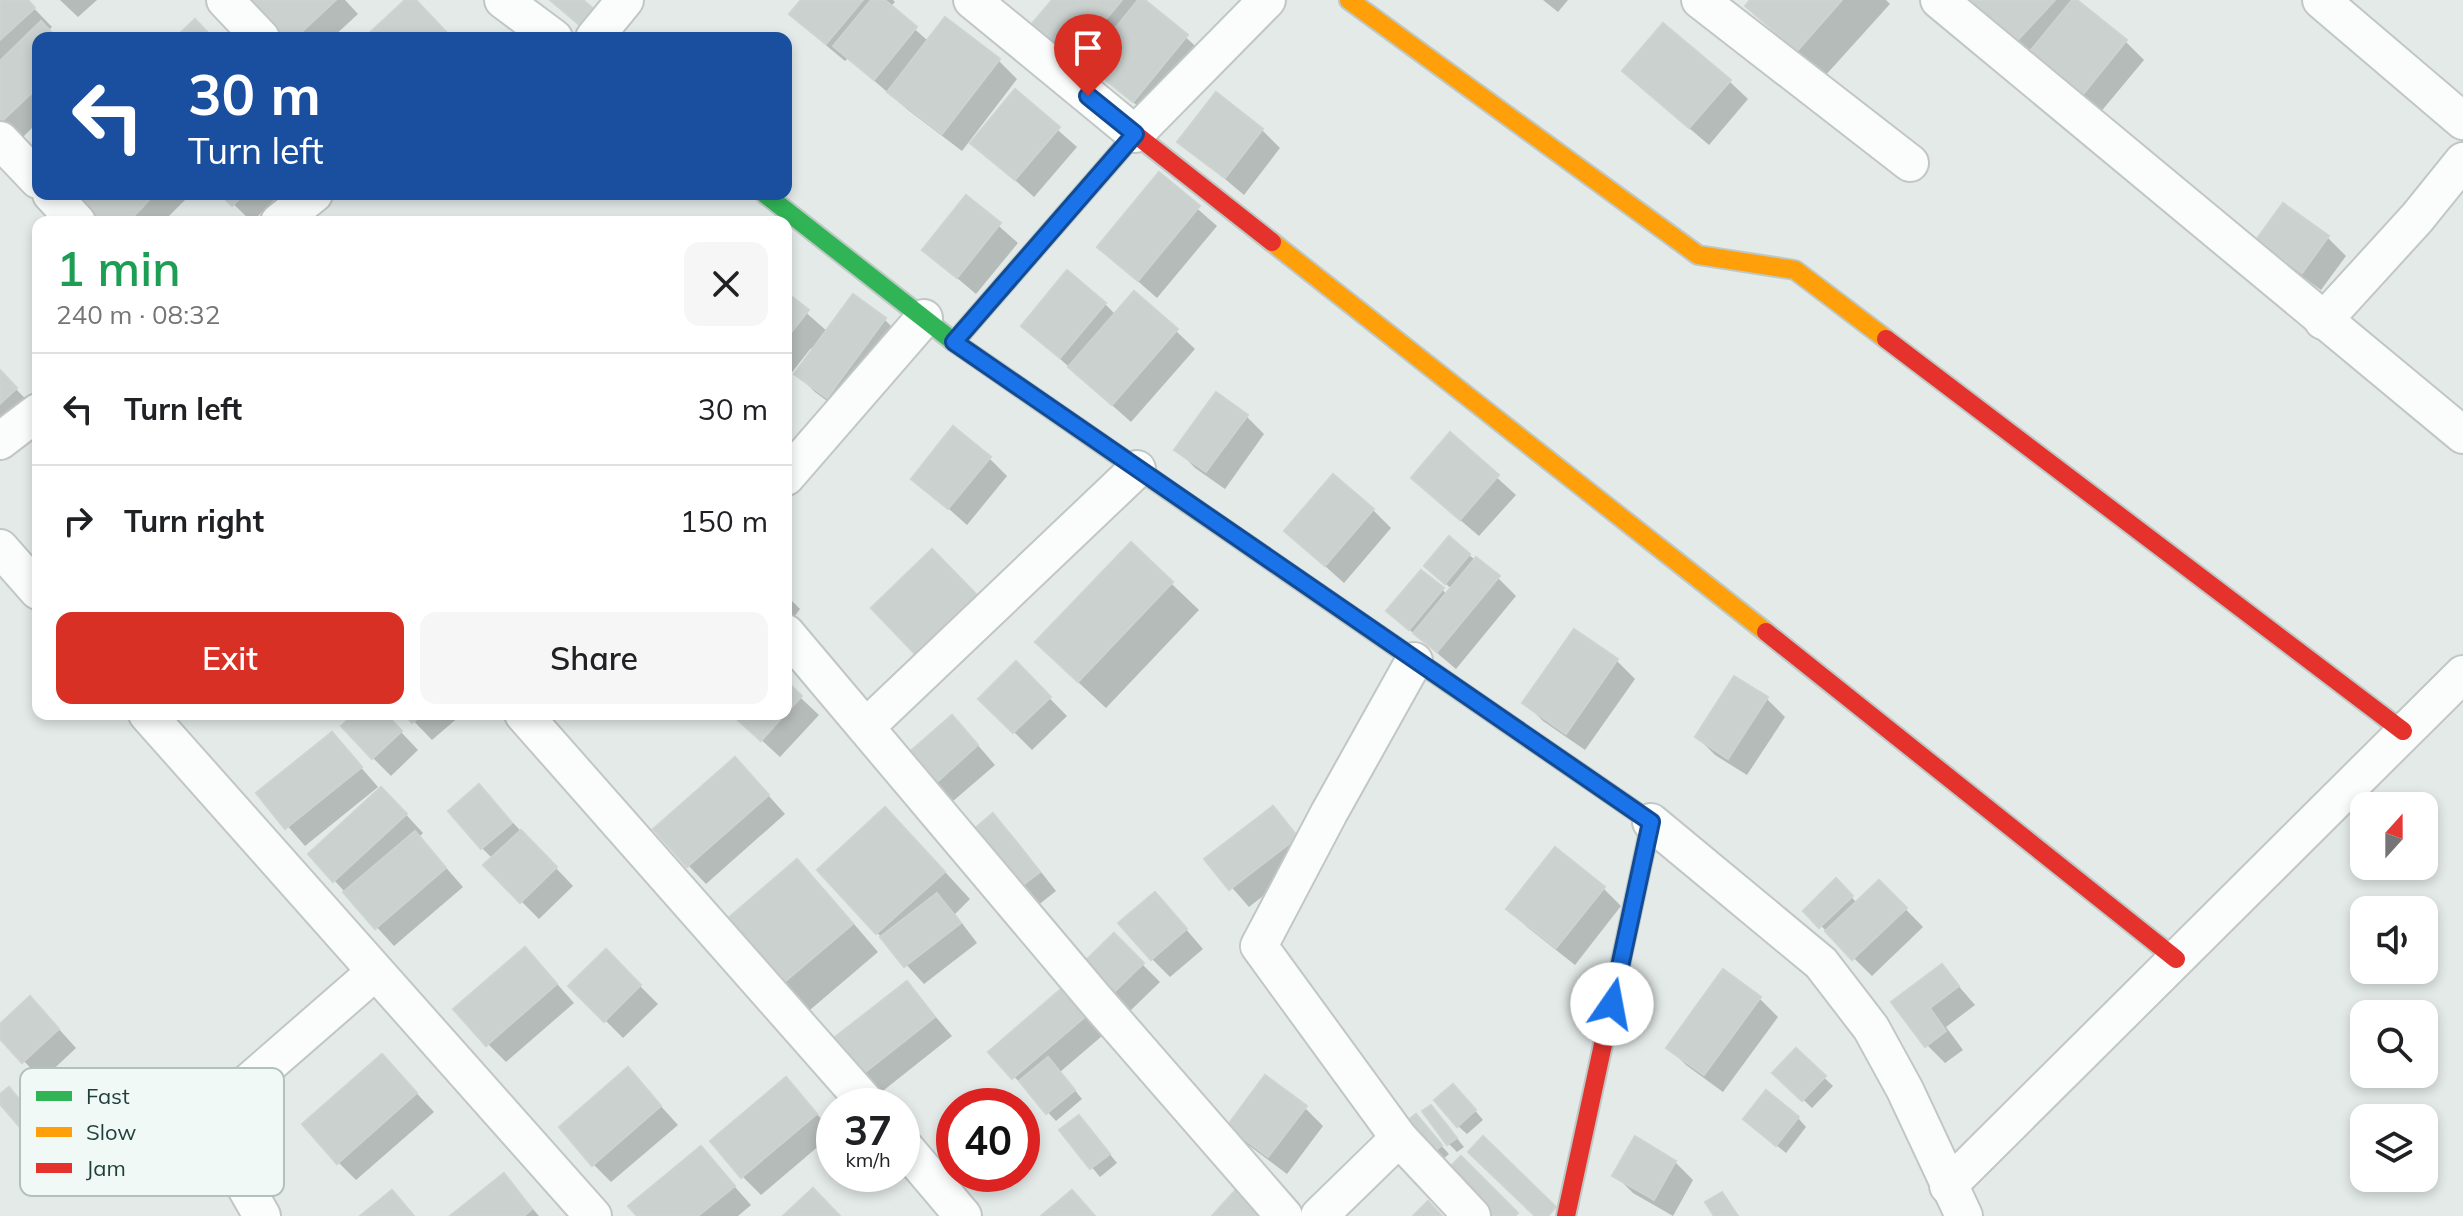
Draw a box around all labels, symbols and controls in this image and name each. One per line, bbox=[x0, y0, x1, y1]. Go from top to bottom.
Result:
pin bbox=[1054, 14.0, 1122, 96]
icon: arrive bbox=[1066, 26, 1110, 70]
text: 30 m bbox=[188, 59, 321, 129]
icon: left bbox=[56, 64, 160, 168]
text: Turn left bbox=[188, 128, 324, 173]
text: 1 min bbox=[56, 238, 181, 298]
button: close bbox=[684, 242, 768, 326]
text: 240 m · 08:32 bbox=[56, 298, 220, 331]
icon: left bbox=[56, 387, 100, 431]
text: Turn left bbox=[124, 390, 242, 428]
text: 30 m bbox=[698, 390, 768, 428]
icon: right bbox=[56, 499, 100, 543]
text: Turn right bbox=[124, 502, 264, 540]
text: 150 m bbox=[680, 502, 768, 540]
button: Exit bbox=[56, 612, 404, 704]
button: Share bbox=[420, 612, 768, 704]
north arrow bbox=[2350, 792, 2438, 880]
map controls bbox=[2350, 792, 2438, 1192]
button: sound bbox=[2350, 896, 2438, 984]
position arrow bbox=[1570, 962, 1654, 1046]
button: search bbox=[2350, 1000, 2438, 1088]
legend bbox=[20, 1068, 284, 1196]
text: Fast bbox=[86, 1082, 130, 1110]
speed limit sign: 40 bbox=[936, 1088, 1040, 1192]
button: layers bbox=[2350, 1104, 2438, 1192]
text: 37 bbox=[844, 1105, 892, 1155]
text: Slow bbox=[86, 1118, 136, 1146]
text: km/h bbox=[845, 1147, 891, 1172]
text: Jam bbox=[86, 1154, 126, 1182]

